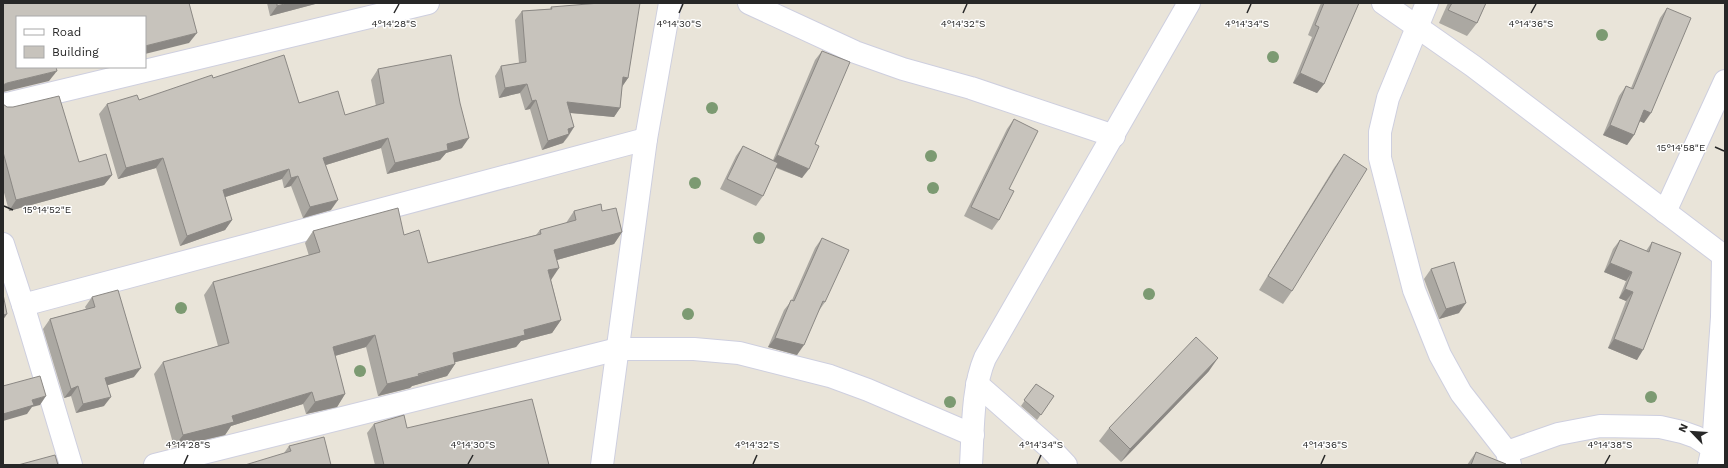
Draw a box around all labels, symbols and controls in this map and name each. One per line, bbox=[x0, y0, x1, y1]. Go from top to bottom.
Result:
legend bbox=[16, 16, 146, 68]
text: 4°14'28"S bbox=[372, 18, 417, 29]
text: 4°14'30"S bbox=[656, 18, 702, 29]
text: 4°14'32"S bbox=[941, 18, 985, 29]
text: 4°14'34"S bbox=[1225, 18, 1269, 29]
text: 4°14'36"S bbox=[1509, 18, 1553, 29]
text: Road bbox=[52, 25, 81, 39]
text: Building bbox=[52, 45, 99, 59]
text: 15°14'58"E bbox=[1657, 142, 1705, 153]
text: 15°14'52"E bbox=[23, 204, 71, 215]
north arrow bbox=[1672, 412, 1712, 452]
text: N bbox=[1676, 422, 1691, 434]
text: 4°14'28"S bbox=[166, 439, 211, 450]
text: 4°14'30"S bbox=[450, 439, 496, 450]
text: 4°14'32"S bbox=[735, 439, 779, 450]
text: 4°14'34"S bbox=[1019, 439, 1063, 450]
text: 4°14'36"S bbox=[1303, 439, 1347, 450]
text: 4°14'38"S bbox=[1588, 439, 1633, 450]

